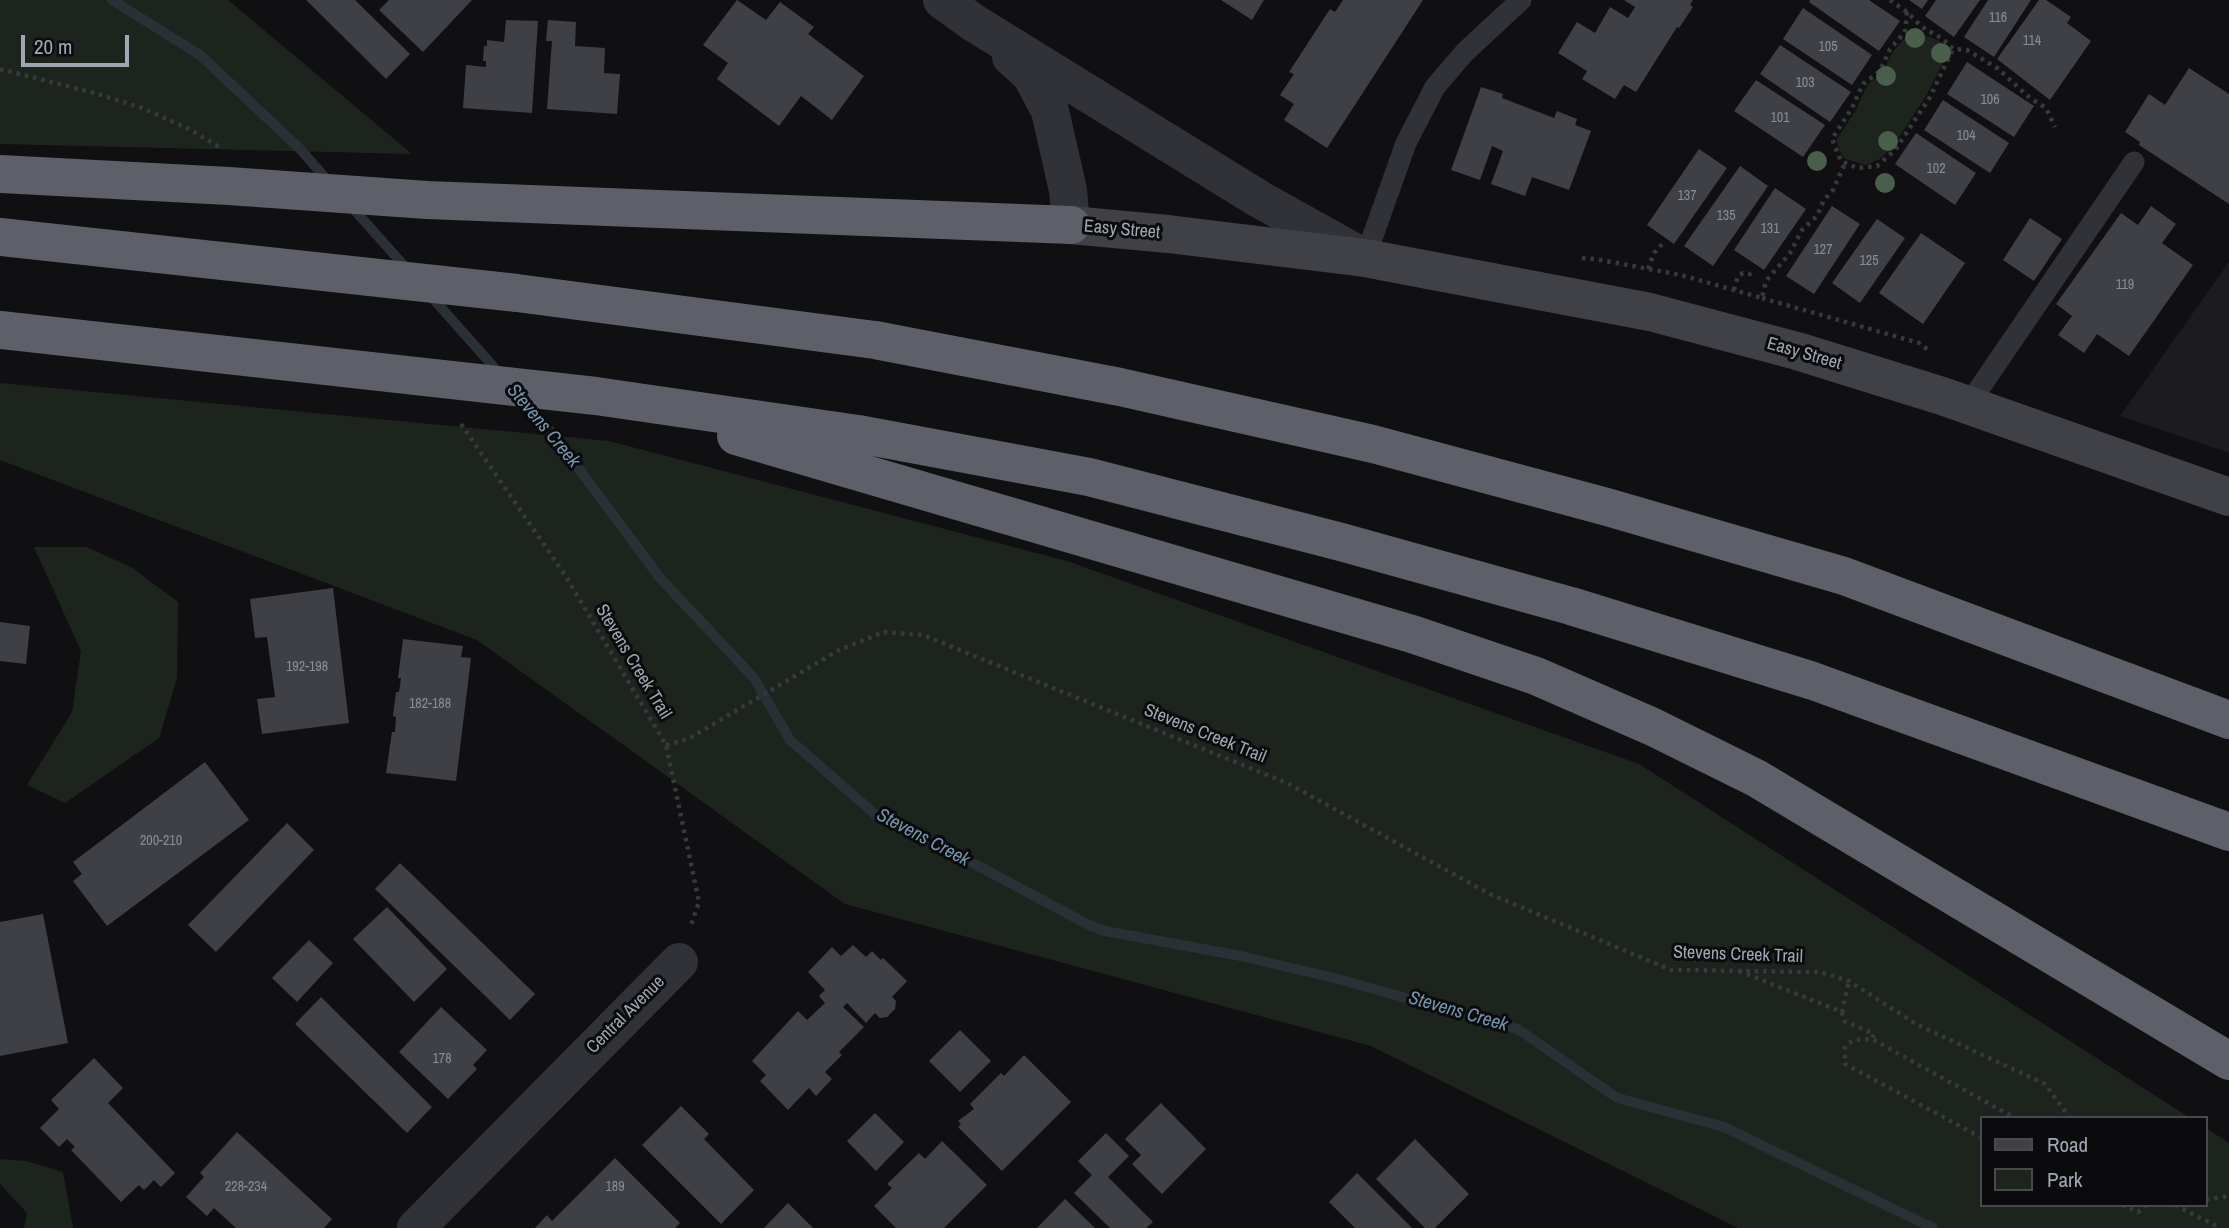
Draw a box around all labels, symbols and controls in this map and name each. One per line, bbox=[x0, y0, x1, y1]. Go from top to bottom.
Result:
house number: 116 bbox=[1989, 10, 2007, 26]
scale bar bbox=[24, 21, 133, 65]
text: 20 m bbox=[34, 32, 72, 61]
house number: 114 bbox=[2023, 33, 2041, 49]
house number: 105 bbox=[1818, 39, 1838, 55]
house number: 103 bbox=[1795, 75, 1815, 91]
house number: 106 bbox=[1980, 92, 2000, 108]
house number: 101 bbox=[1770, 110, 1790, 126]
house number: 104 bbox=[1956, 128, 1976, 144]
house number: 102 bbox=[1926, 161, 1946, 177]
house number: 137 bbox=[1677, 188, 1697, 204]
house number: 135 bbox=[1716, 208, 1736, 224]
street label: Easy Street bbox=[1083, 216, 1161, 244]
house number: 131 bbox=[1760, 221, 1780, 237]
house number: 127 bbox=[1813, 242, 1833, 258]
house number: 125 bbox=[1859, 253, 1879, 269]
house number: 119 bbox=[2116, 277, 2134, 293]
street label: Easy Street bbox=[1764, 333, 1844, 375]
water label: Stevens Creek bbox=[501, 380, 585, 472]
street label: Stevens Creek Trail bbox=[590, 601, 676, 723]
house number: 192-198 bbox=[286, 659, 328, 675]
house number: 182-188 bbox=[409, 696, 451, 712]
street label: Stevens Creek Trail bbox=[1141, 700, 1269, 768]
water label: Stevens Creek bbox=[873, 804, 973, 872]
house number: 200-210 bbox=[140, 833, 182, 849]
street label: Stevens Creek Trail bbox=[1673, 942, 1803, 968]
street label: Central Avenue bbox=[582, 971, 670, 1059]
water label: Stevens Creek bbox=[1406, 987, 1510, 1037]
house number: 178 bbox=[432, 1051, 452, 1067]
legend bbox=[1980, 1116, 2208, 1207]
text: Road bbox=[2047, 1130, 2088, 1159]
text: Park bbox=[2047, 1165, 2082, 1194]
house number: 228-234 bbox=[225, 1179, 267, 1195]
house number: 189 bbox=[605, 1179, 625, 1195]

